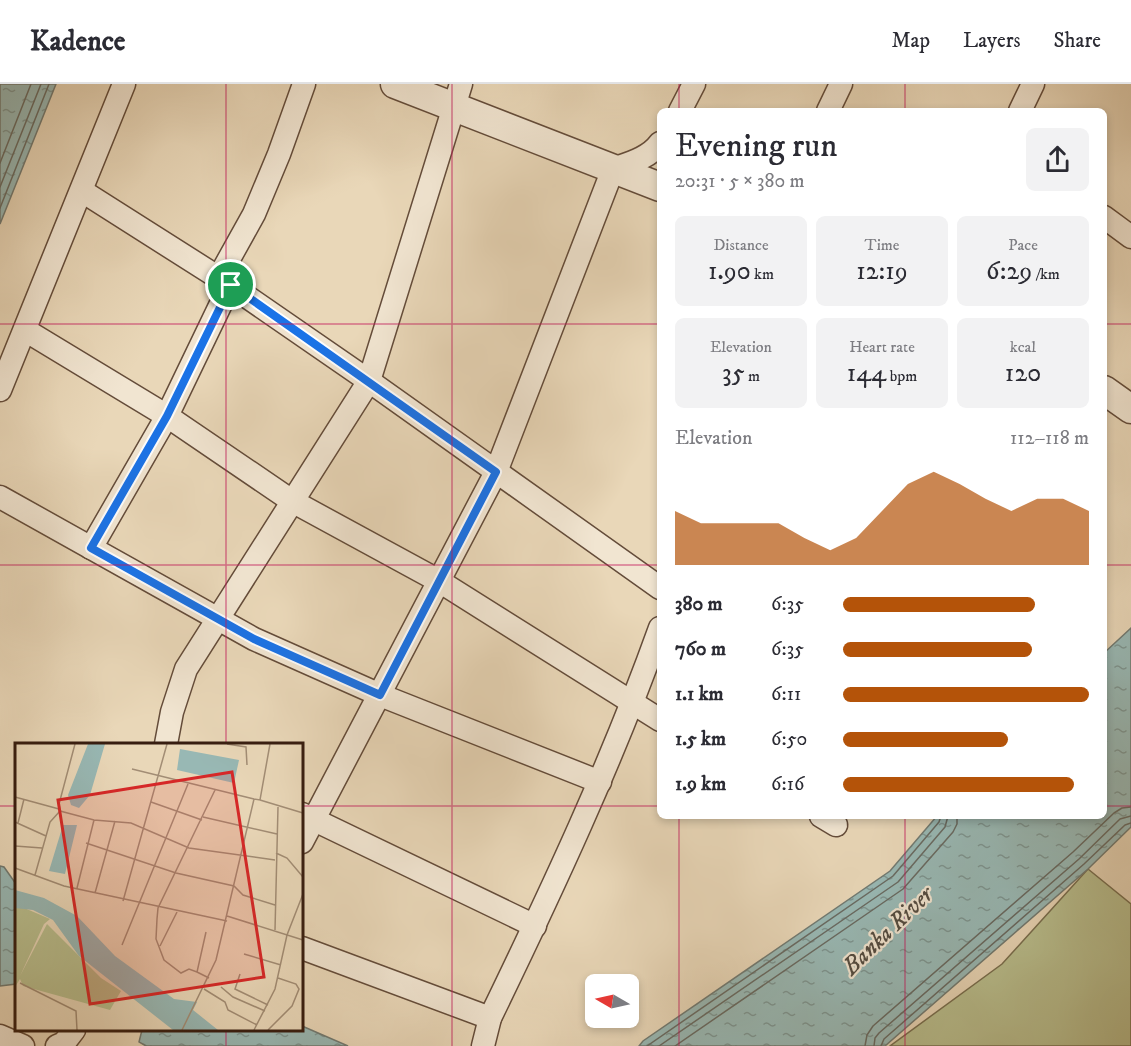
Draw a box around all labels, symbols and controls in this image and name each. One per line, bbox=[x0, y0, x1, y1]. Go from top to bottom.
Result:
text: Kadence bbox=[30, 24, 125, 59]
text: Map bbox=[891, 28, 930, 54]
text: Layers bbox=[963, 28, 1021, 54]
text: Share bbox=[1054, 28, 1101, 54]
text: Evening run bbox=[675, 126, 837, 167]
button: share bbox=[1026, 128, 1089, 191]
text: 20:31 · 5 × 380 m bbox=[675, 169, 805, 194]
text: Distance bbox=[713, 235, 769, 255]
text: Time bbox=[865, 235, 899, 255]
text: Pace bbox=[1008, 235, 1038, 255]
text: 1.90 bbox=[708, 255, 751, 288]
text: 12:19 bbox=[856, 255, 908, 288]
text: 6:29 bbox=[986, 255, 1032, 288]
pin bbox=[205, 259, 256, 310]
text: km bbox=[751, 264, 774, 284]
text: /km bbox=[1032, 264, 1060, 284]
icon: arrive bbox=[214, 268, 247, 301]
text: Elevation bbox=[710, 337, 772, 357]
text: Heart rate bbox=[849, 337, 915, 357]
text: kcal bbox=[1010, 337, 1036, 357]
text: 35 bbox=[722, 357, 745, 390]
text: 144 bbox=[847, 357, 886, 390]
text: 120 bbox=[1005, 357, 1041, 390]
text: m bbox=[745, 366, 760, 386]
text: bpm bbox=[886, 366, 917, 386]
text: Elevation bbox=[675, 426, 752, 451]
text: 112–118 m bbox=[1010, 426, 1089, 451]
text: 380 m bbox=[675, 592, 723, 617]
text: 6:35 bbox=[771, 592, 804, 617]
text: 760 m bbox=[675, 637, 726, 662]
text: 6:35 bbox=[771, 637, 804, 662]
text: 1.1 km bbox=[675, 682, 724, 707]
text: 6:11 bbox=[771, 682, 801, 707]
text: 1.5 km bbox=[675, 727, 726, 752]
text: 6:50 bbox=[771, 727, 807, 752]
inset map bbox=[15, 743, 303, 1031]
text: 1.9 km bbox=[675, 772, 726, 797]
text: 6:16 bbox=[771, 772, 804, 797]
water label: Banka River bbox=[836, 879, 941, 982]
north arrow bbox=[585, 974, 639, 1028]
map controls bbox=[585, 974, 639, 1028]

